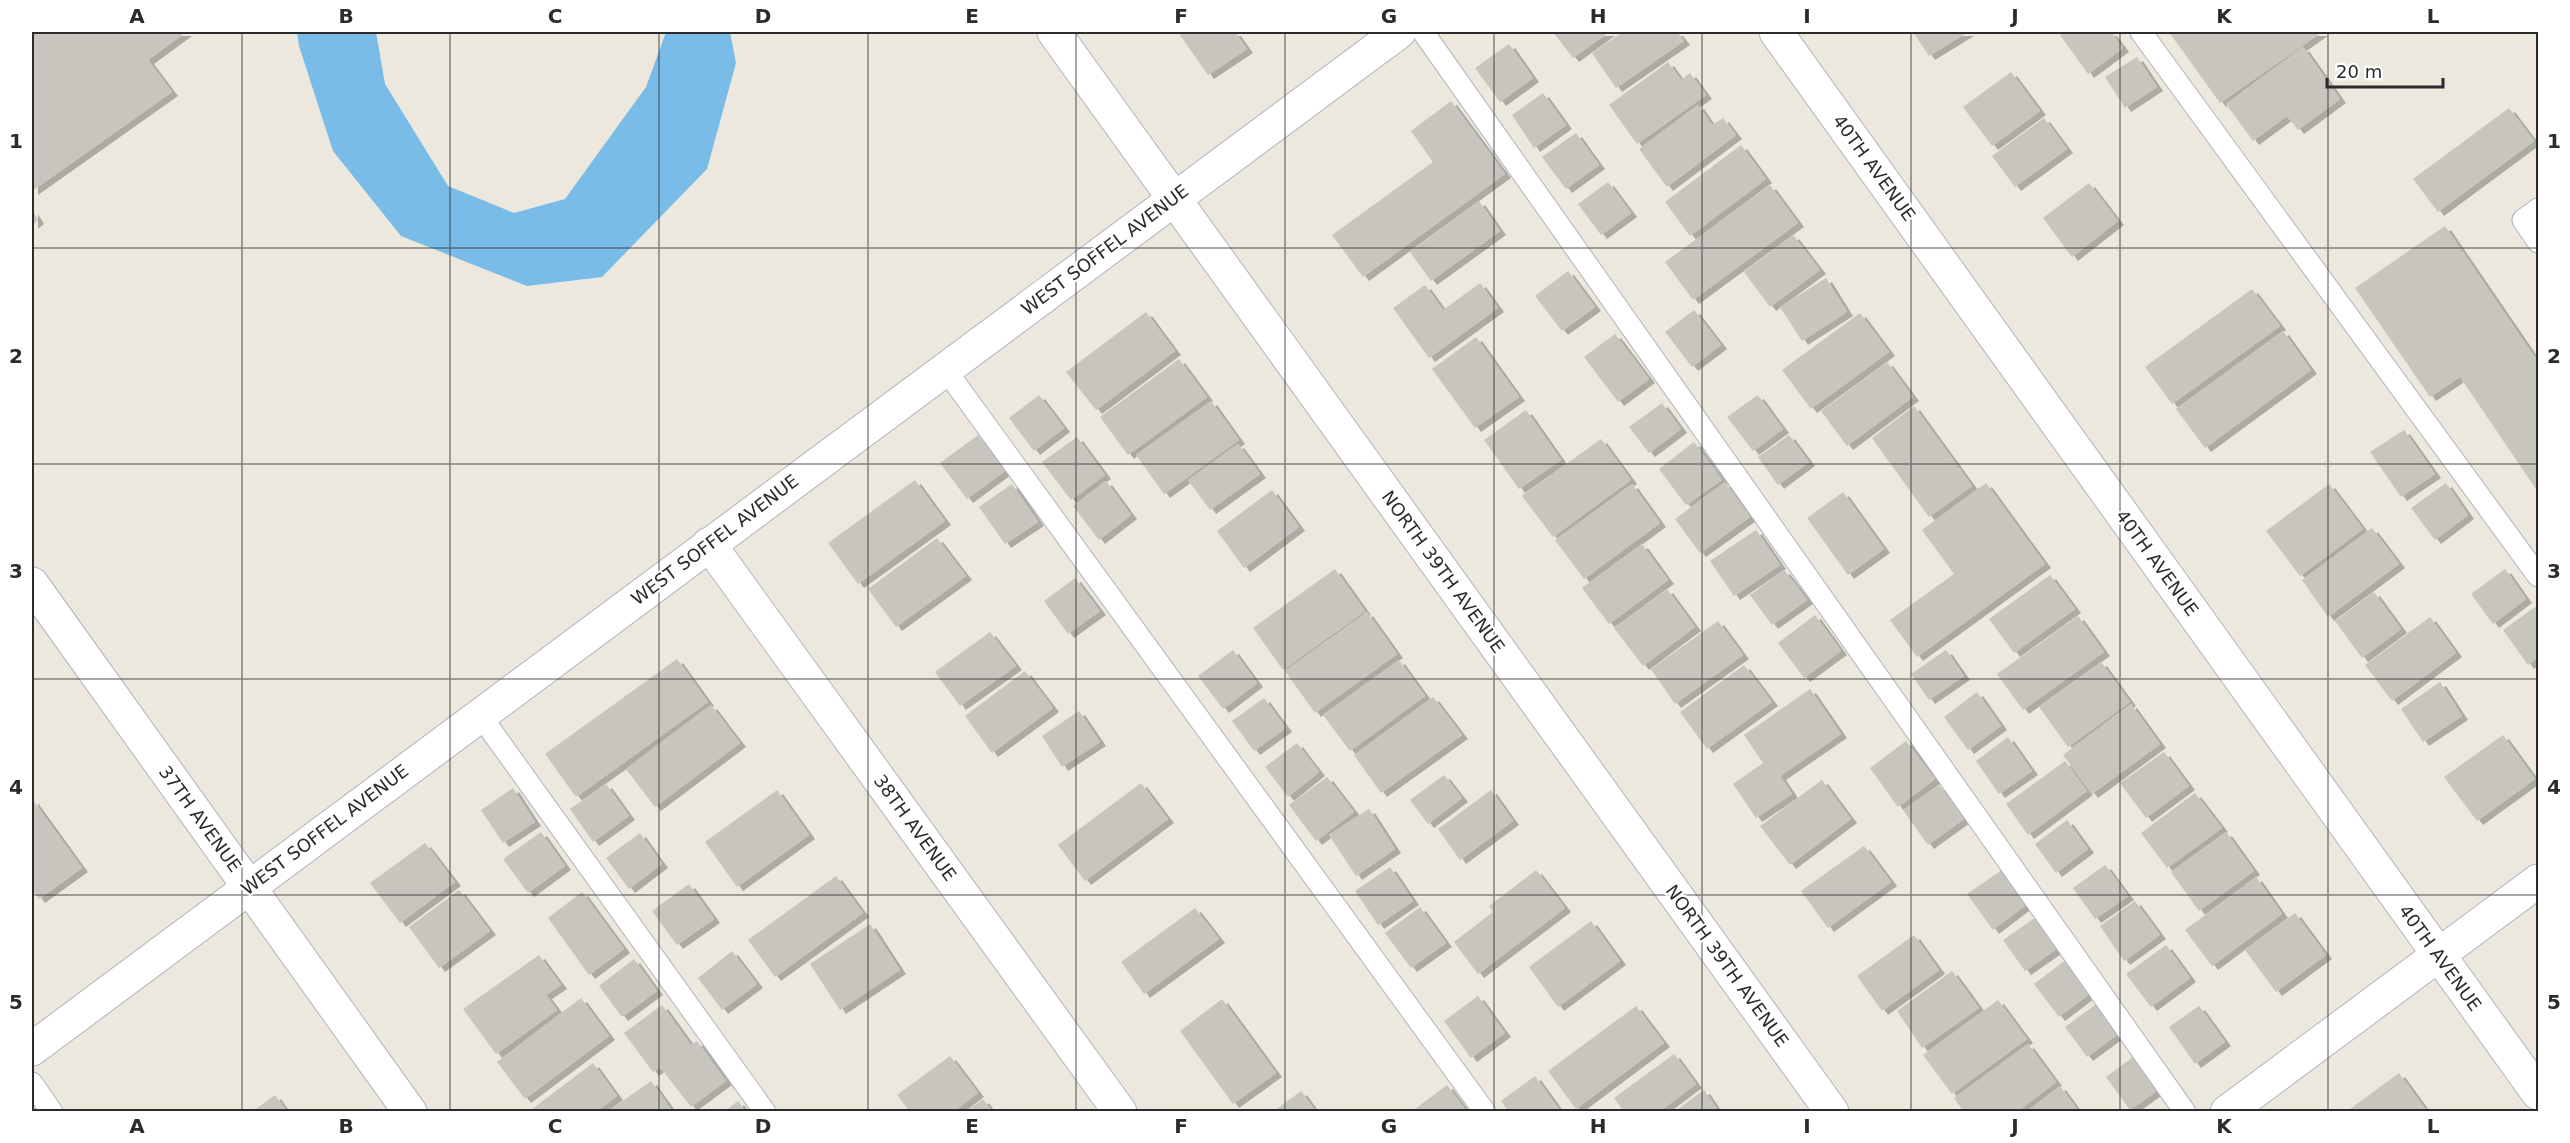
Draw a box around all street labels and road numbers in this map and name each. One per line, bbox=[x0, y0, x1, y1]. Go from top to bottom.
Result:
street label: 40TH AVENUE bbox=[1829, 111, 1920, 225]
street label: WEST SOFFEL AVENUE bbox=[1017, 180, 1192, 319]
street label: WEST SOFFEL AVENUE bbox=[627, 470, 802, 609]
street label: NORTH 39TH AVENUE bbox=[1378, 487, 1509, 657]
street label: 40TH AVENUE bbox=[2112, 506, 2203, 620]
street label: WEST SOFFEL AVENUE bbox=[237, 760, 412, 899]
street label: 37TH AVENUE bbox=[155, 762, 246, 876]
street label: 38TH AVENUE bbox=[870, 771, 961, 885]
street label: NORTH 39TH AVENUE bbox=[1662, 881, 1793, 1051]
street label: 40TH AVENUE bbox=[2395, 901, 2486, 1015]

